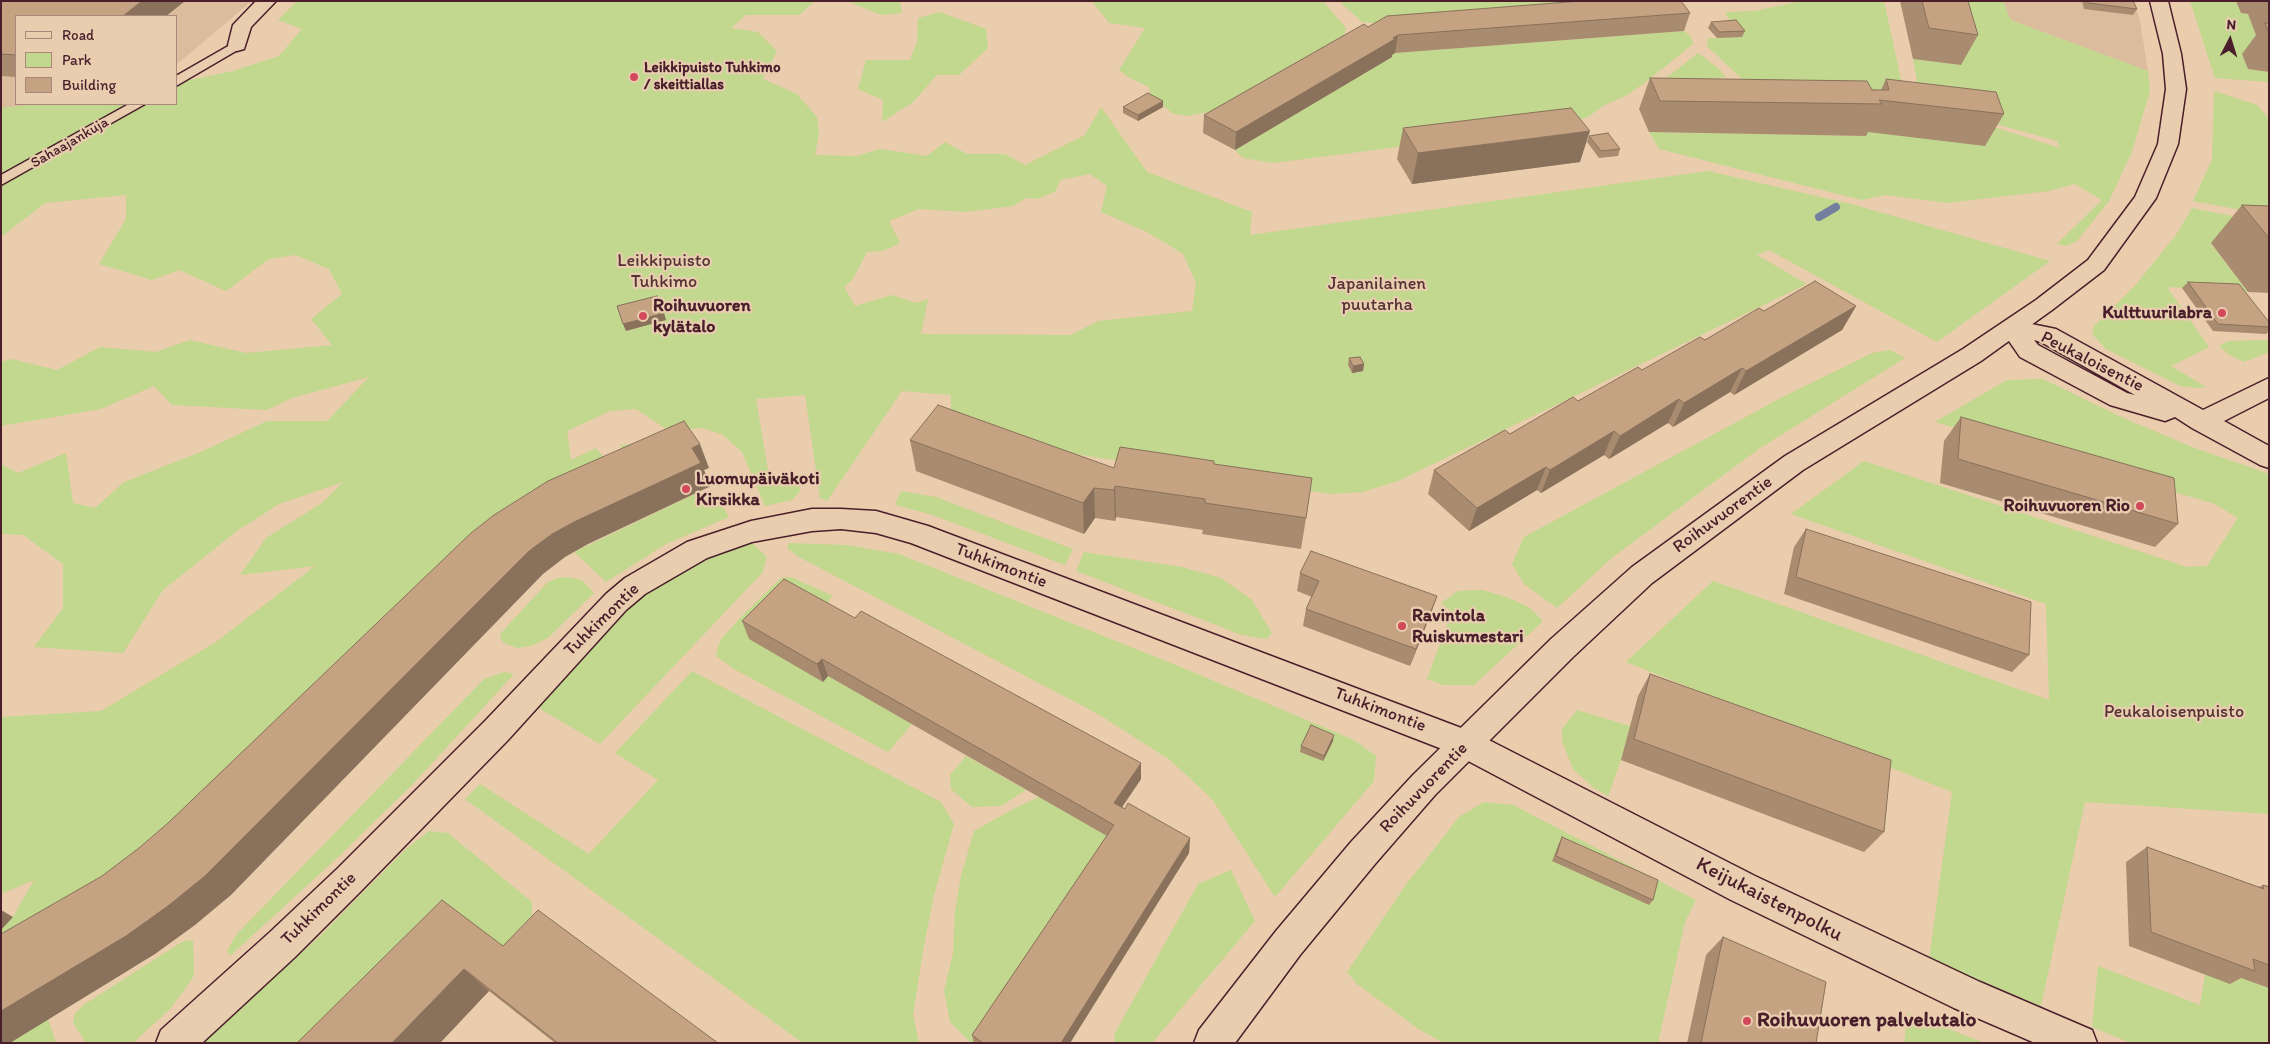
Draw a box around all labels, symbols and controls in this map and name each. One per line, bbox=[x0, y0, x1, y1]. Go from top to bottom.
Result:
legend bbox=[15, 15, 178, 105]
north arrow bbox=[2205, 15, 2255, 65]
text: N bbox=[2226, 16, 2237, 33]
text: Road bbox=[62, 26, 94, 44]
text: Park bbox=[62, 51, 92, 69]
place label: Leikkipuisto Tuhkimo / skeittiallas bbox=[644, 59, 781, 94]
marker: Leikkipuisto Tuhkimo / skeittiallas bbox=[628, 71, 640, 83]
text: Building bbox=[62, 76, 116, 94]
street label: Sahaajankuja bbox=[28, 113, 112, 173]
park label: Leikkipuisto Tuhkimo bbox=[617, 250, 711, 292]
park label: Japanilainen puutarha bbox=[1328, 273, 1426, 316]
place label: Roihuvuoren kylätalo bbox=[653, 295, 751, 338]
place label: Kulttuurilabra bbox=[2102, 302, 2212, 324]
marker: Kulttuurilabra bbox=[2216, 307, 2228, 319]
marker: Roihuvuoren kylätalo bbox=[637, 310, 649, 322]
street label: Peukaloisentie bbox=[2037, 327, 2147, 397]
place label: Luomupäiväkoti Kirsikka bbox=[696, 468, 819, 510]
street label: Roihuvuorentie bbox=[1669, 472, 1777, 558]
marker: Luomupäiväkoti Kirsikka bbox=[680, 483, 692, 495]
place label: Roihuvuoren Rio bbox=[2004, 495, 2130, 517]
marker: Roihuvuoren Rio bbox=[2134, 500, 2146, 512]
street label: Tuhkimontie bbox=[952, 539, 1050, 593]
street label: Tuhkimontie bbox=[560, 579, 644, 661]
place label: Ravintola Ruiskumestari bbox=[1412, 605, 1524, 648]
marker: Ravintola Ruiskumestari bbox=[1396, 620, 1408, 632]
street label: Tuhkimontie bbox=[1331, 683, 1429, 737]
park label: Peukaloisenpuisto bbox=[2104, 701, 2244, 723]
street label: Roihuvuorentie bbox=[1375, 738, 1473, 838]
street label: Keijukaistenpolku bbox=[1691, 852, 1847, 948]
street label: Tuhkimontie bbox=[277, 868, 361, 950]
place label: Roihuvuoren palvelutalo bbox=[1757, 1008, 1976, 1034]
marker: Roihuvuoren palvelutalo bbox=[1741, 1015, 1753, 1027]

